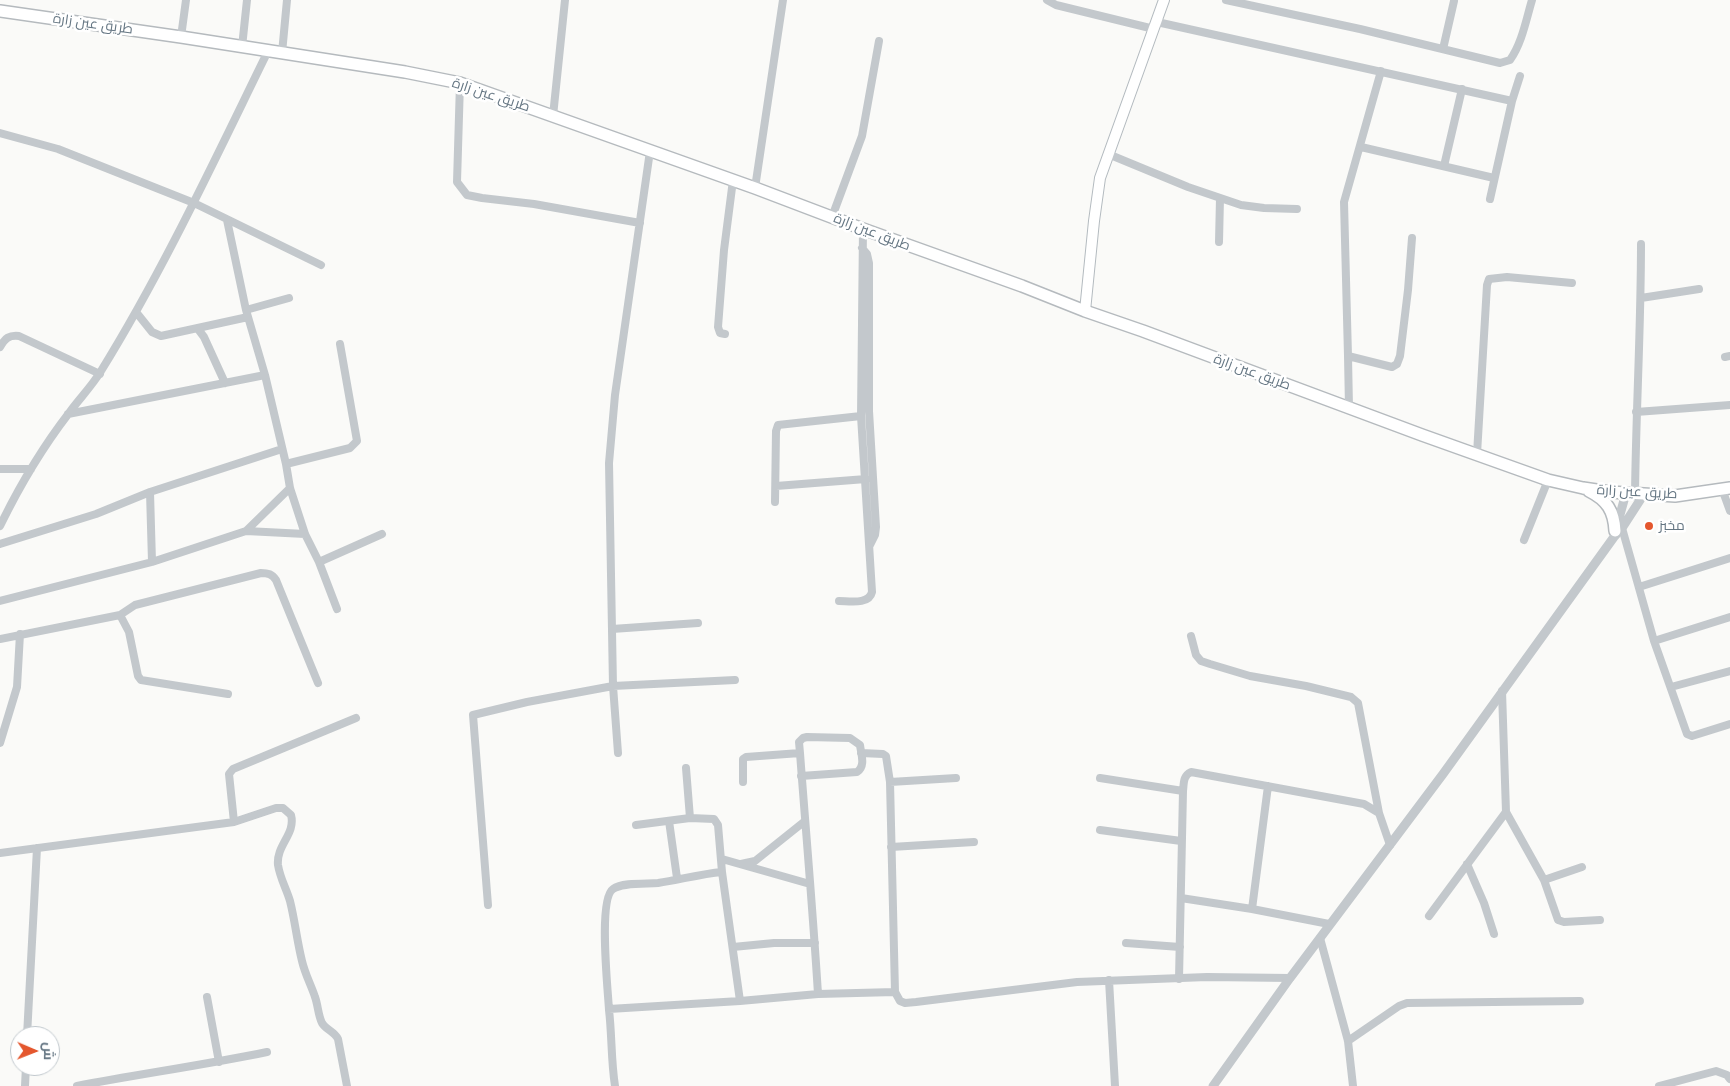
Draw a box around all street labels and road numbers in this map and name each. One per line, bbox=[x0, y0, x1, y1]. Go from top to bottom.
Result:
street label: طريق عين زارة bbox=[52, 10, 134, 38]
street label: طريق عين زارة bbox=[450, 75, 532, 115]
street label: طريق عين زارة bbox=[831, 210, 913, 254]
street label: طريق عين زارة bbox=[1211, 350, 1293, 394]
street label: طريق عين زارة bbox=[1596, 482, 1678, 502]

